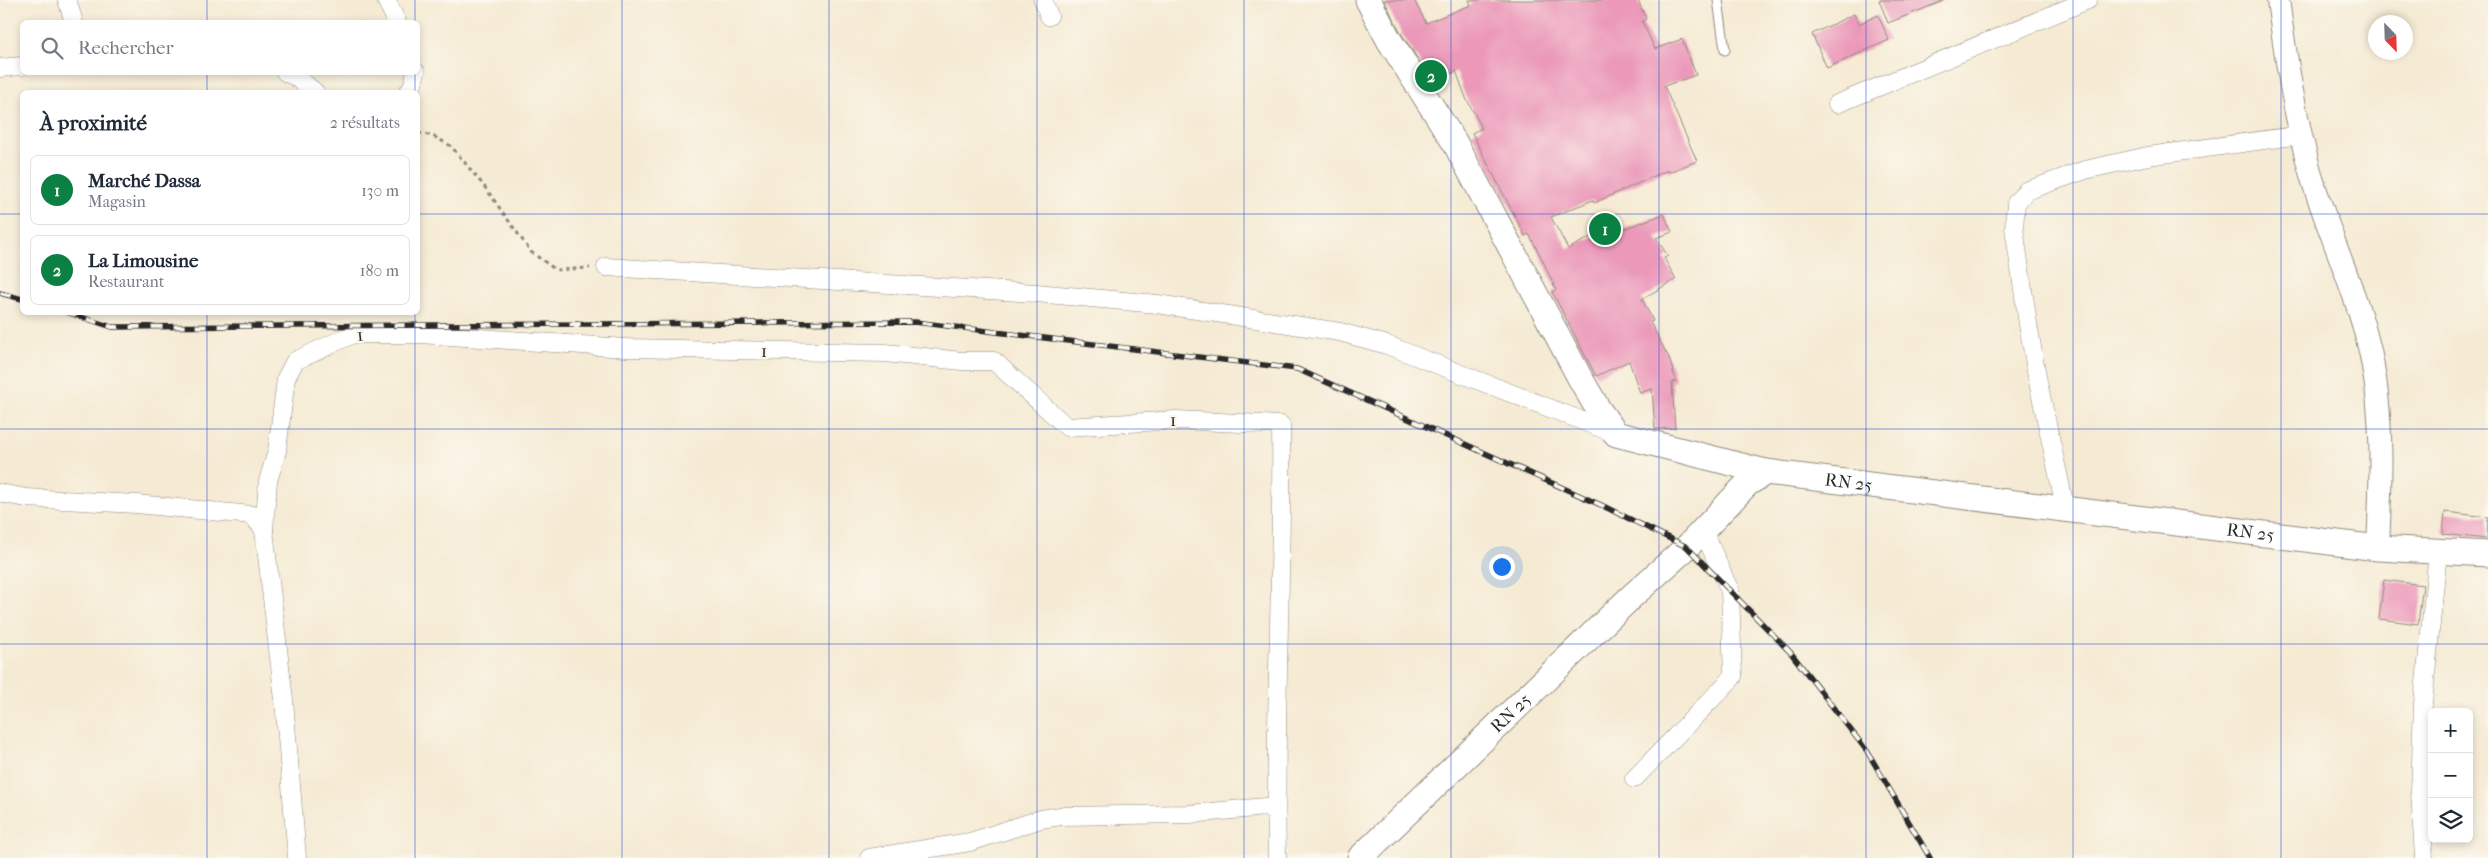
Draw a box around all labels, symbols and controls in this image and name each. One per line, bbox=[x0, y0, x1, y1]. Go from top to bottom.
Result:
north arrow bbox=[2368, 15, 2413, 60]
search box bbox=[20, 20, 420, 75]
icon: search bbox=[38, 34, 66, 62]
text: Rechercher bbox=[78, 37, 174, 59]
pin: 2 bbox=[1415, 57, 1447, 95]
text: À proximité bbox=[40, 111, 147, 135]
text: 2 résultats bbox=[330, 113, 400, 132]
text: Marché Dassa bbox=[88, 170, 201, 192]
text: 1 bbox=[54, 181, 60, 200]
text: 130 m bbox=[361, 181, 399, 200]
text: Magasin bbox=[88, 192, 146, 211]
pin: 1 bbox=[1589, 210, 1621, 248]
text: La Limousine bbox=[88, 250, 198, 272]
text: 2 bbox=[53, 261, 61, 280]
text: 180 m bbox=[360, 261, 399, 280]
text: Restaurant bbox=[88, 272, 164, 291]
street label: 1 bbox=[356, 325, 365, 346]
street label: 1 bbox=[761, 341, 767, 362]
street label: 1 bbox=[1170, 410, 1176, 431]
street label: RN 25 bbox=[1824, 469, 1874, 496]
street label: RN 25 bbox=[2225, 519, 2276, 546]
your location bbox=[1489, 554, 1515, 580]
street label: RN 25 bbox=[1486, 689, 1535, 737]
map controls bbox=[2428, 708, 2473, 843]
button: + bbox=[2428, 708, 2473, 753]
button: − bbox=[2428, 753, 2473, 798]
button: layers bbox=[2428, 798, 2473, 843]

